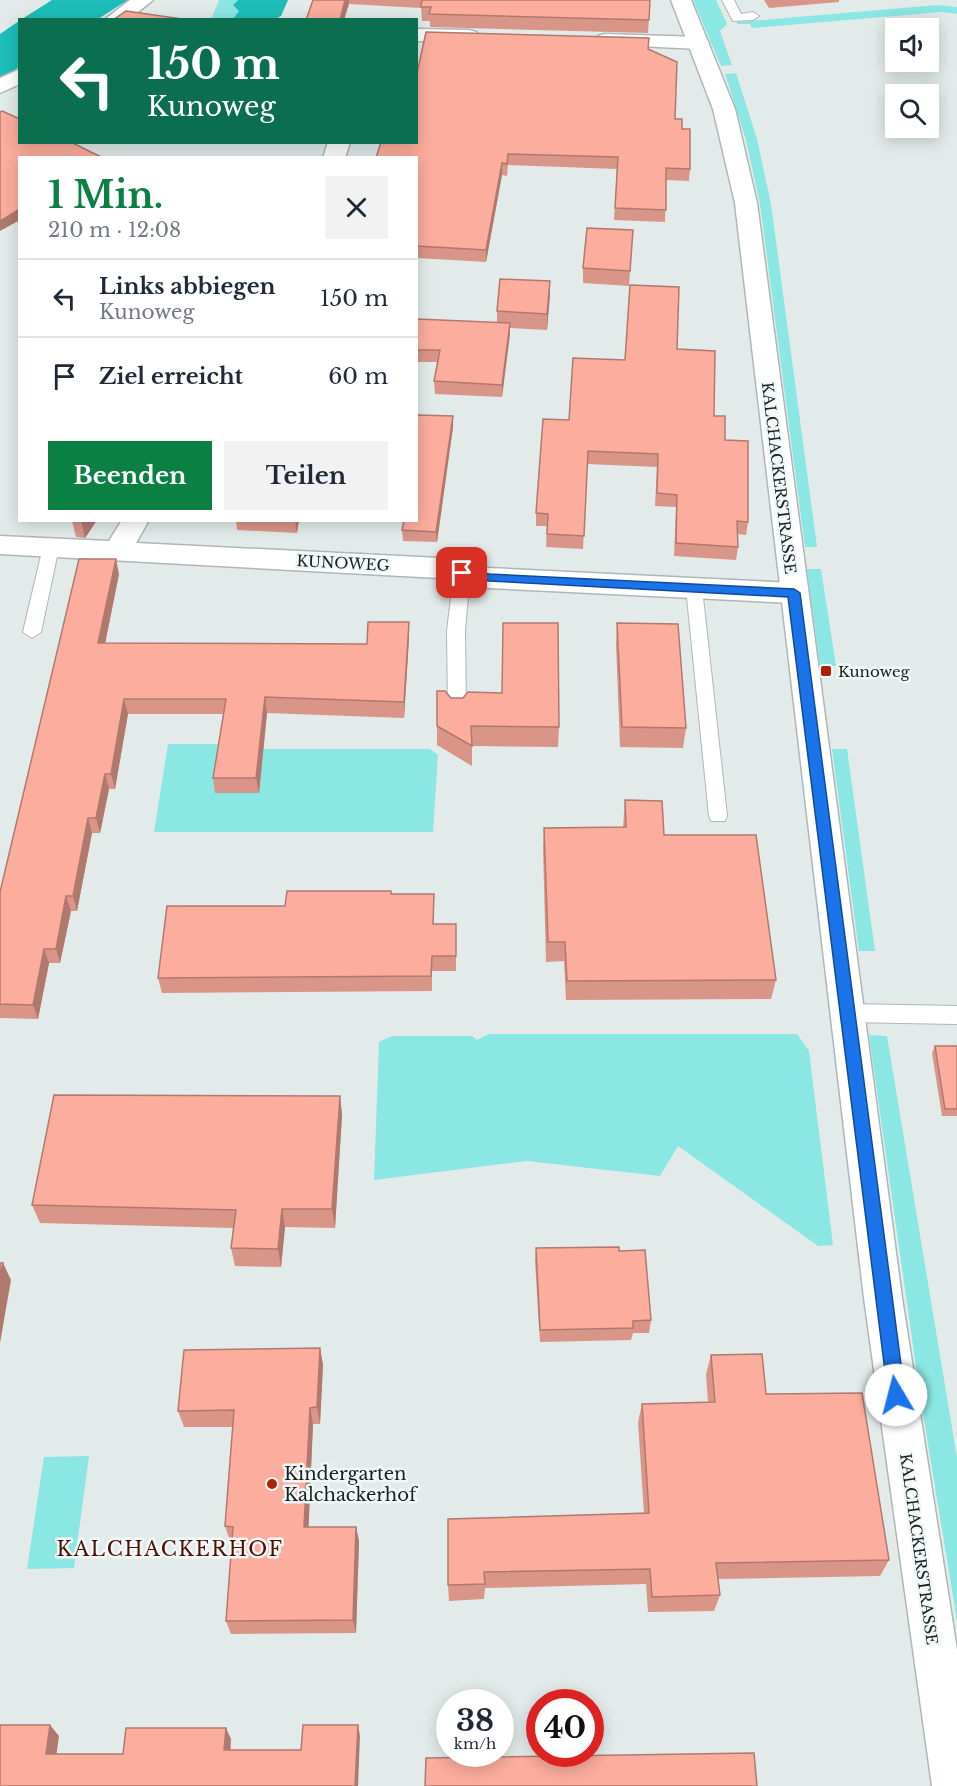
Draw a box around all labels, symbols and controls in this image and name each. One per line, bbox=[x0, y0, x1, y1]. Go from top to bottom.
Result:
map controls bbox=[885, 18, 939, 138]
button: sound bbox=[885, 18, 939, 72]
text: 150 m bbox=[147, 38, 280, 90]
icon: left bbox=[48, 42, 126, 120]
button: search bbox=[885, 84, 939, 138]
text: Kunoweg bbox=[147, 90, 276, 123]
text: 1 Min. bbox=[48, 173, 163, 218]
button: close bbox=[325, 176, 388, 239]
text: 210 m · 12:08 bbox=[48, 218, 181, 242]
text: Links abbiegen bbox=[99, 273, 276, 300]
icon: left bbox=[48, 282, 81, 315]
text: 150 m bbox=[320, 285, 388, 312]
text: Kunoweg bbox=[99, 300, 194, 324]
icon: arrive bbox=[48, 360, 81, 393]
text: Ziel erreicht bbox=[99, 363, 243, 390]
text: 60 m bbox=[328, 363, 388, 390]
street label: KALCHACKERSTRASSE bbox=[758, 381, 800, 575]
button: Beenden bbox=[48, 441, 212, 510]
button: Teilen bbox=[224, 441, 388, 510]
pin bbox=[436, 547, 487, 598]
street label: KUNOWEG bbox=[296, 551, 390, 575]
icon: arrive bbox=[445, 556, 478, 589]
place label: Kunoweg bbox=[838, 662, 911, 681]
marker: Kunoweg bbox=[819, 664, 833, 678]
position arrow bbox=[864, 1363, 928, 1427]
street label: KALCHACKERSTRASSE bbox=[896, 1452, 942, 1646]
place label: Kindergarten Kalchackerhof bbox=[284, 1463, 419, 1506]
marker: Kindergarten Kalchackerhof bbox=[265, 1477, 279, 1491]
district label: KALCHACKERHOF bbox=[57, 1537, 283, 1561]
speed limit sign: 40 bbox=[526, 1689, 604, 1767]
text: 38 bbox=[456, 1702, 494, 1739]
text: km/h bbox=[454, 1734, 496, 1753]

